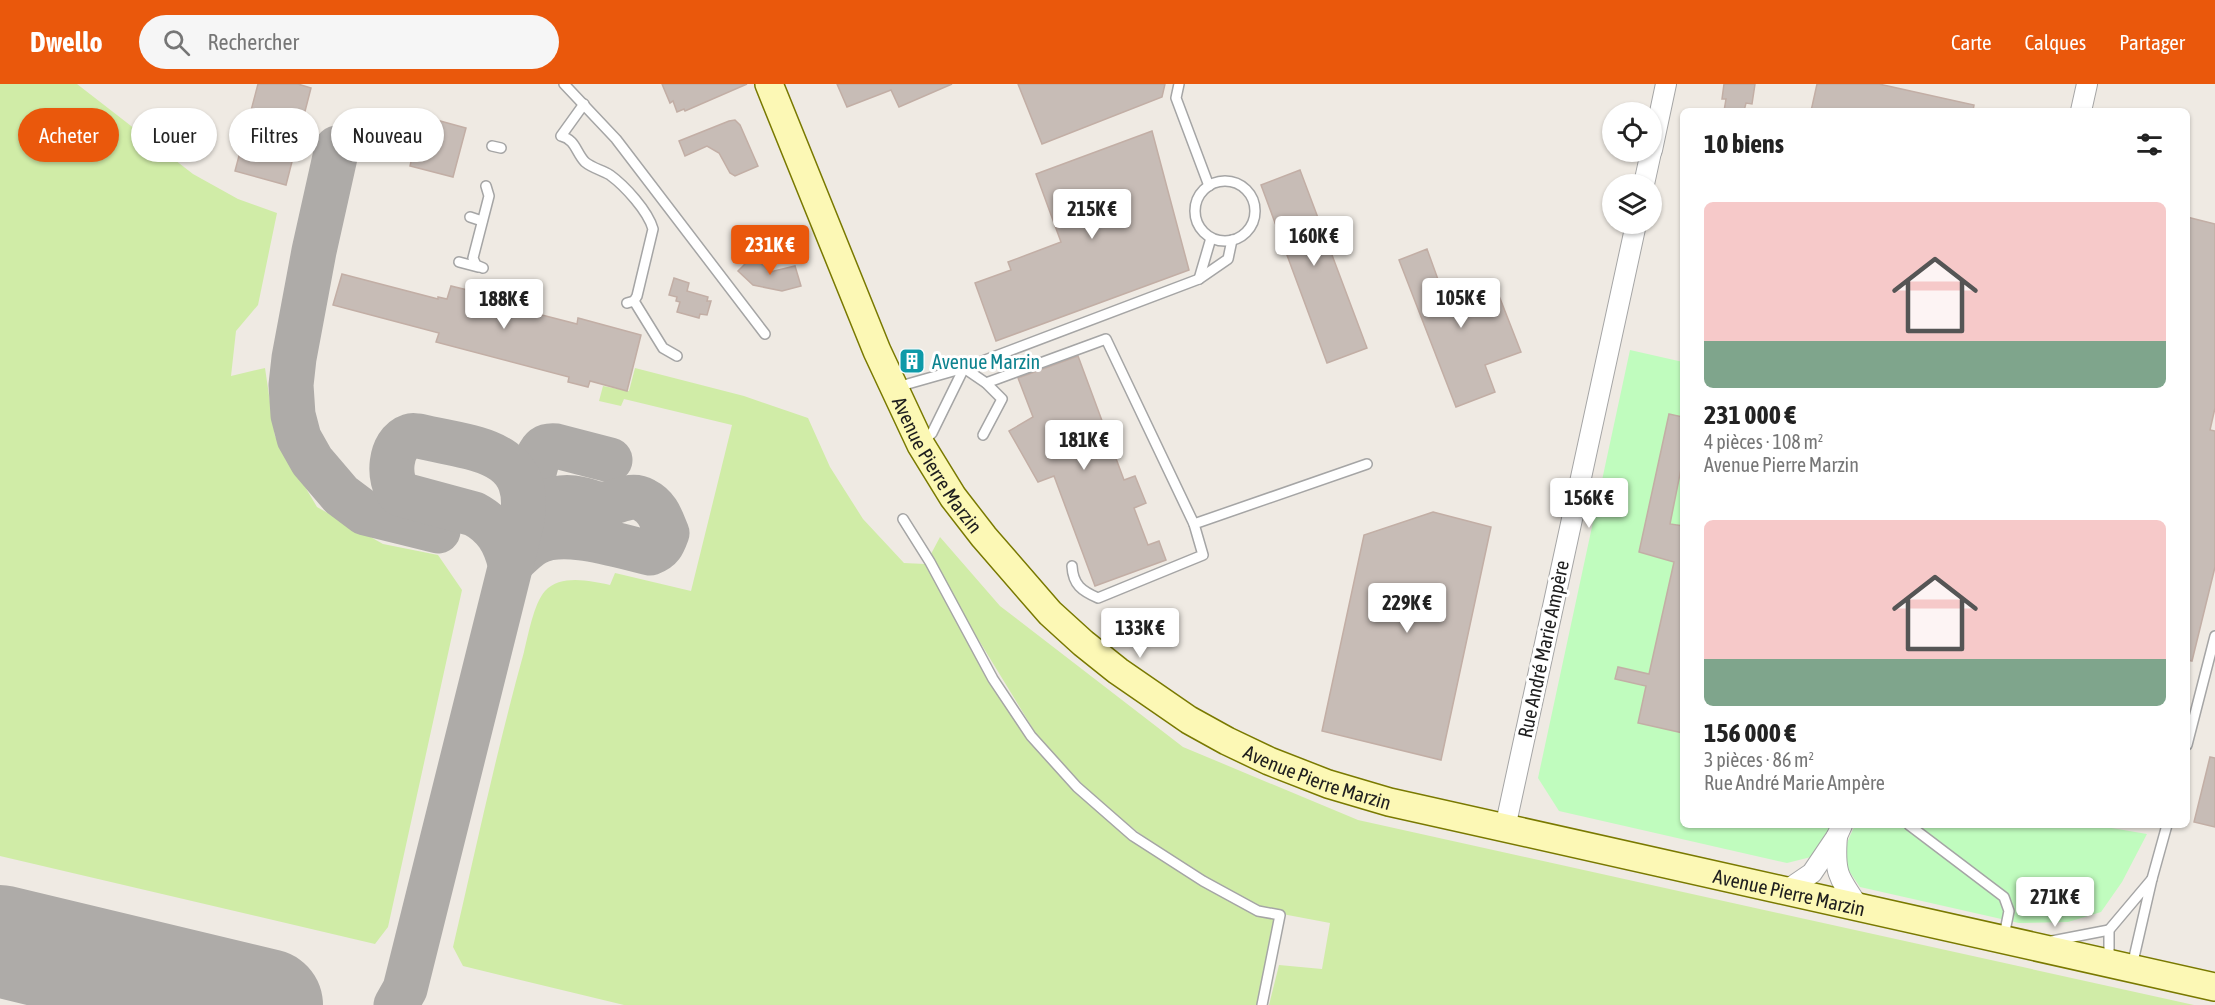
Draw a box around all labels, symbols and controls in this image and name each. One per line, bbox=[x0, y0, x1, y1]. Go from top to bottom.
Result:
search box bbox=[139, 15, 559, 69]
text: Dwello bbox=[30, 26, 103, 58]
icon: search bbox=[160, 26, 193, 59]
text: Rechercher bbox=[208, 29, 299, 55]
text: Carte bbox=[1951, 30, 1992, 54]
text: Calques bbox=[2025, 30, 2086, 54]
text: Partager bbox=[2119, 30, 2185, 54]
map controls bbox=[1602, 102, 1662, 234]
button: locate bbox=[1602, 102, 1662, 162]
chip: Acheter bbox=[18, 108, 119, 162]
chip: Louer bbox=[131, 108, 217, 162]
chip: Filtres bbox=[229, 108, 319, 162]
chip: Nouveau bbox=[331, 108, 444, 162]
icon: filters bbox=[2133, 128, 2166, 161]
text: 10 biens bbox=[1704, 129, 1784, 159]
button: layers bbox=[1602, 174, 1662, 234]
pin: 215K € bbox=[1043, 189, 1141, 240]
text: 215K € bbox=[1067, 197, 1117, 220]
pin: 160K € bbox=[1265, 216, 1363, 267]
text: 160K € bbox=[1289, 224, 1339, 247]
pin: 231K € bbox=[721, 225, 819, 276]
text: 231K € bbox=[745, 233, 795, 256]
icon: home bbox=[1881, 241, 1989, 349]
pin: 105K € bbox=[1412, 278, 1510, 329]
pin: 188K € bbox=[455, 279, 553, 330]
text: 105K € bbox=[1436, 286, 1486, 309]
text: 188K € bbox=[479, 287, 529, 310]
building icon: Avenue Marzin bbox=[897, 346, 927, 376]
place label: Avenue Marzin bbox=[932, 350, 1040, 373]
street label: Avenue Pierre Marzin bbox=[888, 393, 988, 537]
text: 231 000 € bbox=[1704, 400, 1796, 430]
pin: 181K € bbox=[1035, 420, 1133, 471]
text: 181K € bbox=[1059, 428, 1109, 451]
text: 4 pièces · 108 m² bbox=[1704, 430, 1823, 453]
text: Avenue Pierre Marzin bbox=[1704, 453, 1859, 476]
pin: 156K € bbox=[1540, 478, 1638, 529]
text: 156K € bbox=[1564, 486, 1614, 509]
street label: Rue André Marie Ampère bbox=[1513, 558, 1573, 740]
icon: home bbox=[1881, 559, 1989, 667]
pin: 229K € bbox=[1358, 583, 1456, 634]
text: 229K € bbox=[1382, 591, 1432, 614]
pin: 133K € bbox=[1091, 608, 1189, 659]
text: 133K € bbox=[1115, 616, 1165, 639]
text: 156 000 € bbox=[1704, 718, 1796, 748]
street label: Avenue Pierre Marzin bbox=[1240, 739, 1394, 814]
text: 3 pièces · 86 m² bbox=[1704, 748, 1814, 771]
text: Rue André Marie Ampère bbox=[1704, 771, 1885, 794]
street label: Avenue Pierre Marzin bbox=[1711, 864, 1868, 920]
pin: 271K € bbox=[2006, 877, 2104, 928]
text: 271K € bbox=[2030, 885, 2080, 908]

